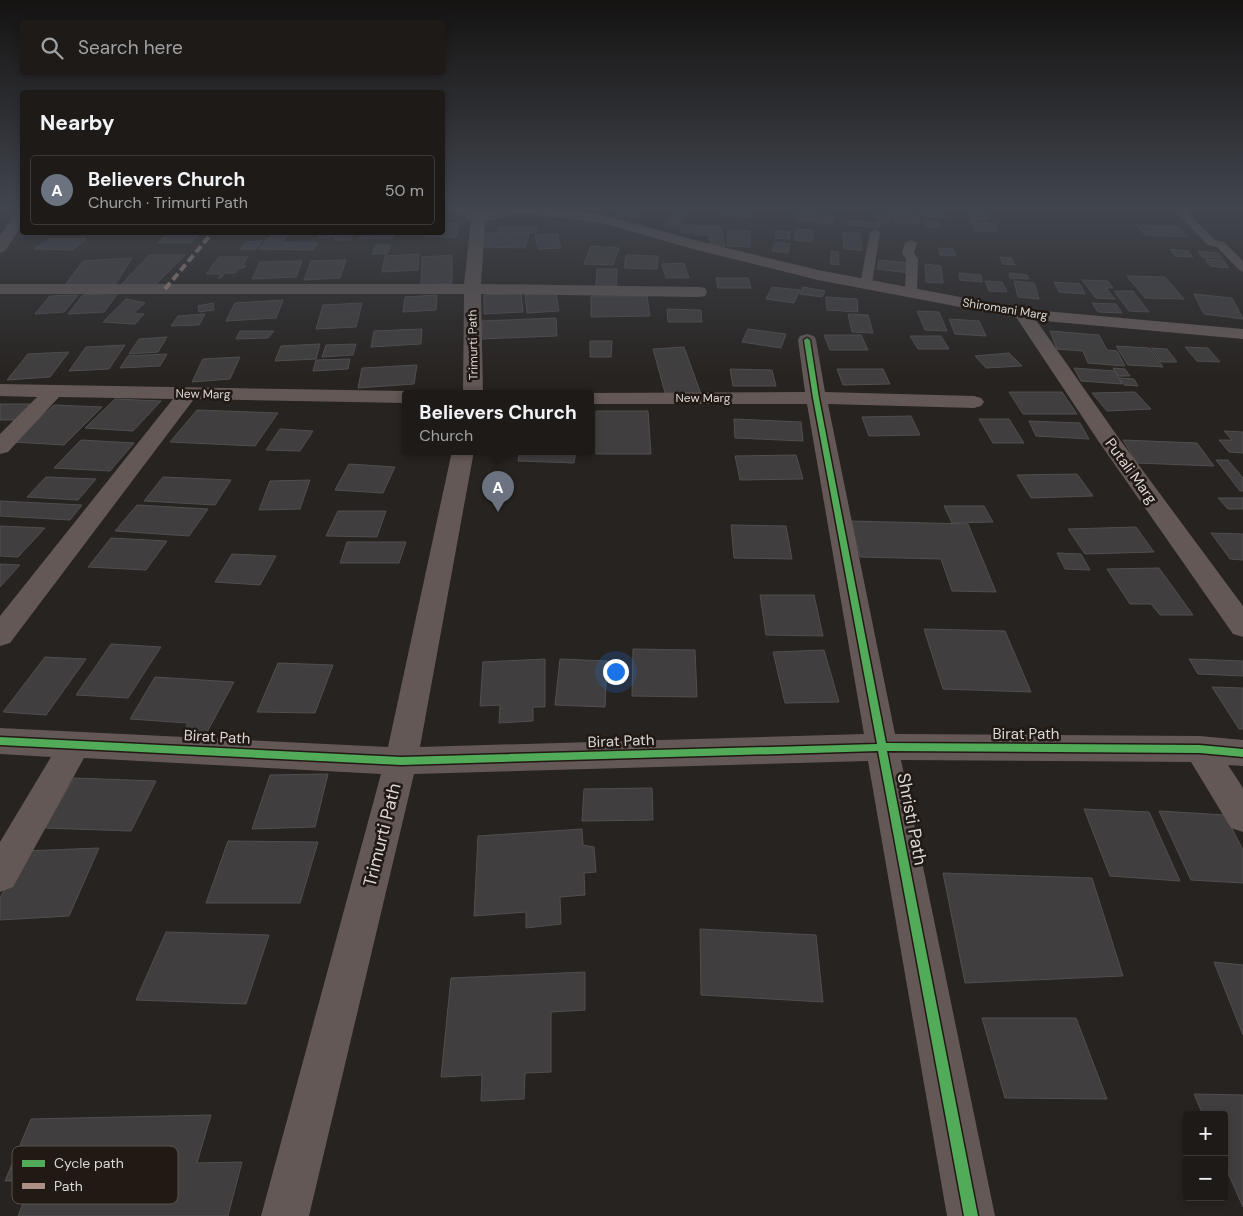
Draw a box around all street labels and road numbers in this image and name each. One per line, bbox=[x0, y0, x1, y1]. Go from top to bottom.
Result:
street label: Shiromani Marg bbox=[961, 294, 1049, 324]
street label: Trimurti Path bbox=[464, 309, 482, 381]
street label: New Marg bbox=[175, 386, 231, 402]
street label: New Marg bbox=[676, 390, 731, 406]
street label: Putali Marg bbox=[1100, 434, 1162, 508]
street label: Birat Path bbox=[993, 724, 1059, 744]
street label: Birat Path bbox=[183, 725, 251, 749]
street label: Birat Path bbox=[587, 730, 655, 752]
street label: Shristi Path bbox=[891, 771, 933, 867]
street label: Trimurti Path bbox=[358, 781, 406, 889]

